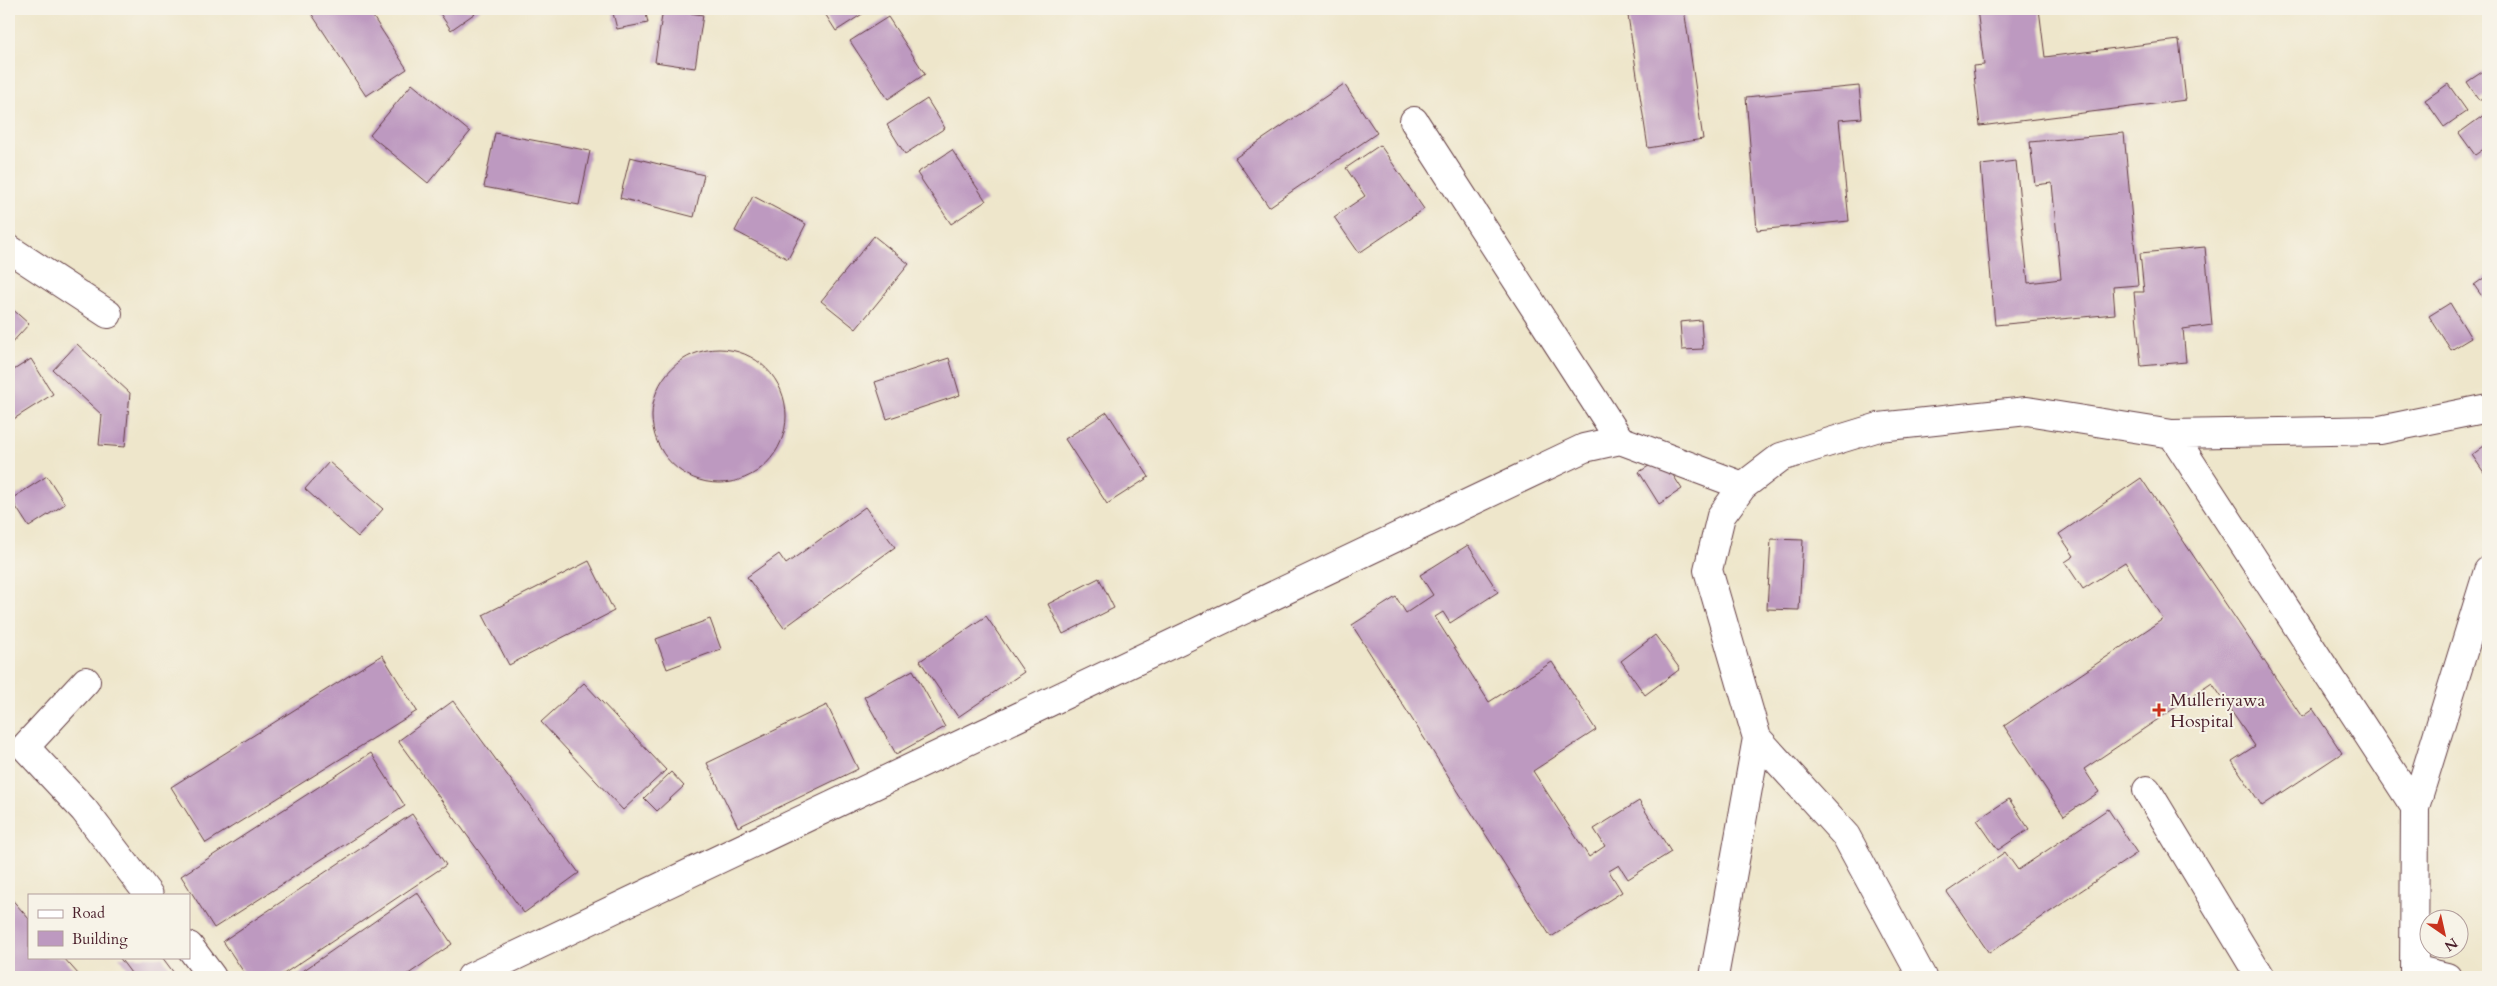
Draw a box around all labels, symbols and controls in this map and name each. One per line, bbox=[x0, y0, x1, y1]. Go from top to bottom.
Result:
place label: Mulleriyawa Hospital bbox=[2170, 688, 2266, 734]
marker: Mulleriyawa Hospital bbox=[2152, 703, 2166, 717]
legend bbox=[28, 894, 190, 958]
text: Road bbox=[72, 903, 105, 923]
north arrow bbox=[2420, 908, 2470, 958]
text: Building bbox=[72, 929, 128, 949]
text: N bbox=[2441, 933, 2461, 956]

